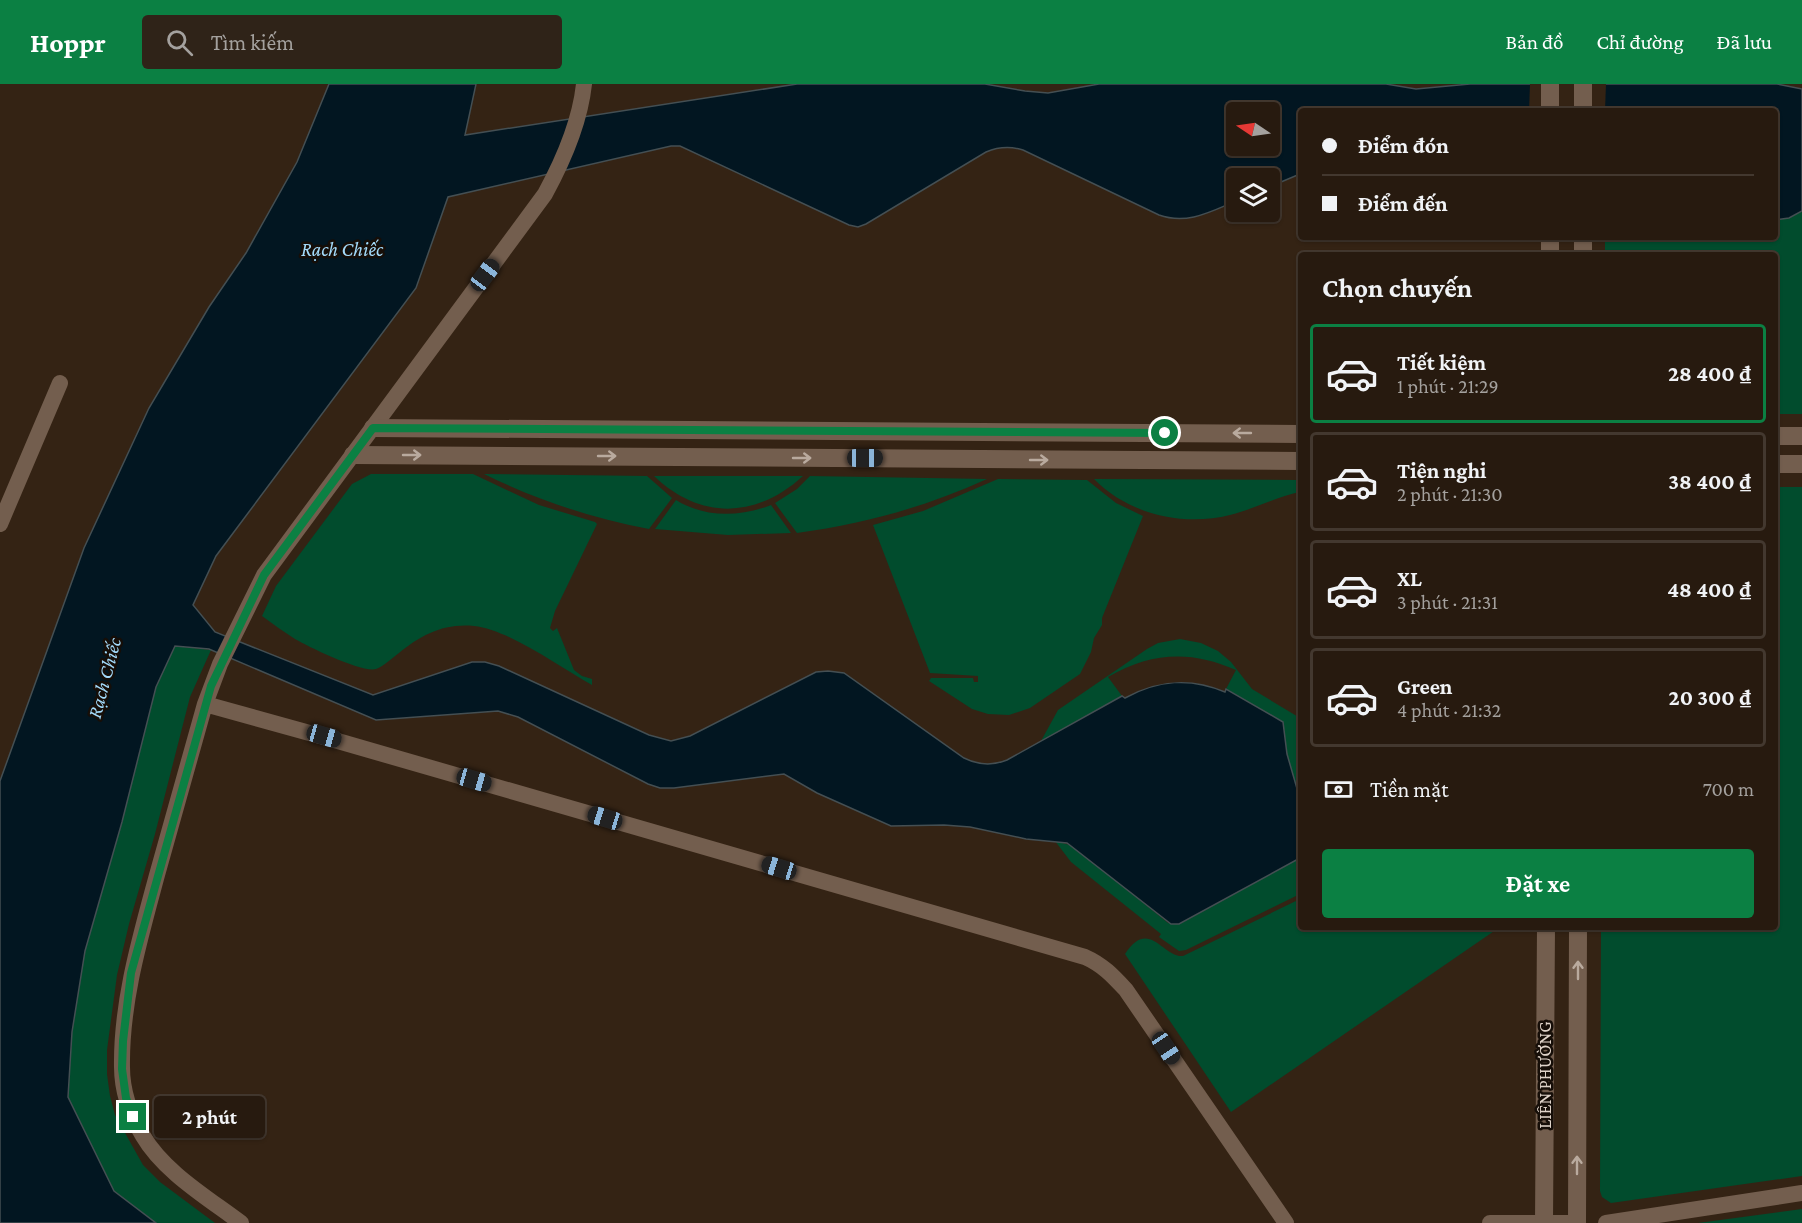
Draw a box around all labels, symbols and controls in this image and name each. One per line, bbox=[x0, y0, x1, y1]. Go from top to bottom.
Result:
search box bbox=[142, 15, 562, 69]
icon: search bbox=[163, 26, 196, 59]
text: Hoppr bbox=[30, 27, 106, 58]
text: Tìm kiếm bbox=[211, 30, 294, 55]
text: Bản đồ bbox=[1506, 30, 1563, 54]
text: Chỉ đường bbox=[1596, 30, 1684, 54]
text: Đã lưu bbox=[1717, 30, 1772, 54]
north arrow bbox=[1226, 102, 1280, 156]
map controls bbox=[1226, 102, 1280, 222]
text: Điểm đón bbox=[1358, 133, 1449, 158]
button: layers bbox=[1226, 168, 1280, 222]
text: Điểm đến bbox=[1358, 191, 1448, 216]
water label: Rạch Chiếc bbox=[301, 238, 384, 261]
car bbox=[467, 255, 503, 295]
text: Chọn chuyến bbox=[1322, 273, 1472, 303]
icon: car bbox=[1325, 347, 1379, 401]
text: Tiết kiệm bbox=[1397, 350, 1486, 375]
text: 28 400 ₫ bbox=[1668, 361, 1751, 386]
text: 1 phút · 21:29 bbox=[1397, 375, 1499, 397]
route start bbox=[1151, 419, 1178, 446]
one-way arrow bbox=[1233, 427, 1253, 439]
one-way arrow bbox=[401, 449, 421, 461]
car bbox=[847, 449, 883, 467]
one-way arrow bbox=[596, 450, 616, 462]
one-way arrow bbox=[791, 452, 811, 464]
one-way arrow bbox=[1028, 454, 1048, 465]
icon: car bbox=[1325, 455, 1379, 509]
text: Tiện nghi bbox=[1397, 458, 1486, 483]
text: 38 400 ₫ bbox=[1668, 469, 1751, 494]
text: 2 phút · 21:30 bbox=[1397, 483, 1503, 505]
icon: car bbox=[1325, 563, 1379, 617]
text: XL bbox=[1397, 566, 1422, 591]
text: 48 400 ₫ bbox=[1667, 577, 1751, 602]
text: 3 phút · 21:31 bbox=[1397, 591, 1498, 613]
water label: Rạch Chiếc bbox=[83, 635, 126, 721]
icon: car bbox=[1325, 671, 1379, 725]
text: Green bbox=[1397, 674, 1453, 699]
text: 20 300 ₫ bbox=[1668, 685, 1751, 710]
text: 4 phút · 21:32 bbox=[1397, 699, 1501, 721]
car bbox=[304, 722, 344, 750]
car bbox=[454, 766, 494, 794]
icon: cash bbox=[1322, 773, 1355, 806]
text: Tiền mặt bbox=[1370, 777, 1448, 802]
text: 700 m bbox=[1703, 778, 1754, 800]
car bbox=[585, 804, 625, 832]
button: Đặt xe bbox=[1322, 849, 1754, 918]
car bbox=[759, 854, 799, 882]
one-way arrow bbox=[1572, 960, 1584, 980]
street label: LIÊN PHƯỜNG bbox=[1535, 1021, 1555, 1129]
car bbox=[1148, 1028, 1184, 1068]
callout: 2 phút bbox=[154, 1096, 265, 1138]
route end bbox=[119, 1103, 146, 1130]
text: 2 phút bbox=[182, 1106, 237, 1128]
one-way arrow bbox=[1571, 1155, 1583, 1175]

